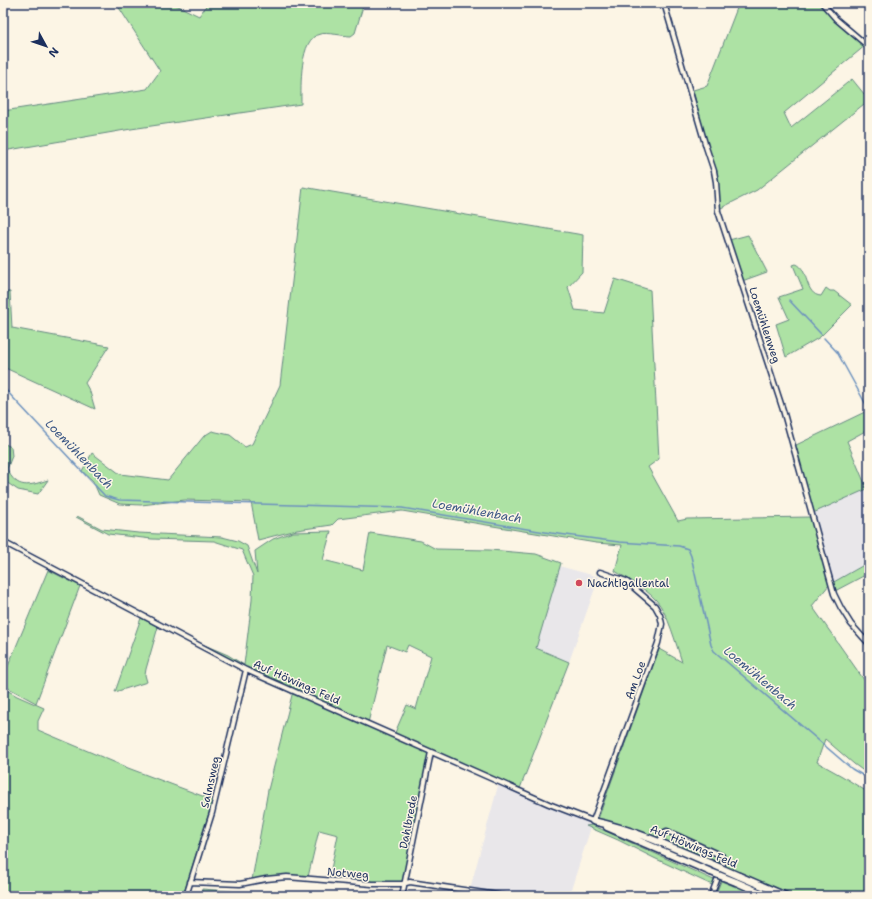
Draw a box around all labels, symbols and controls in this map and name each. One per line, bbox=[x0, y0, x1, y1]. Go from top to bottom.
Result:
north arrow bbox=[26, 26, 66, 66]
text: N bbox=[45, 44, 62, 60]
street label: Loemühlenweg bbox=[745, 285, 784, 365]
water label: Loemühlenbach bbox=[42, 416, 116, 492]
water label: Loemühlenbach bbox=[431, 495, 523, 527]
place label: Nachtigallental bbox=[587, 576, 670, 591]
marker: Nachtigallental bbox=[574, 578, 584, 588]
water label: Loemühlenbach bbox=[720, 643, 800, 713]
street label: Auf Höwings Feld bbox=[251, 657, 343, 708]
street label: Am Loe bbox=[622, 659, 649, 701]
street label: Salmsweg bbox=[197, 754, 224, 810]
street label: Dahlbrede bbox=[396, 794, 421, 850]
street label: Auf Höwings Feld bbox=[648, 821, 740, 872]
street label: Notweg bbox=[326, 864, 370, 883]

